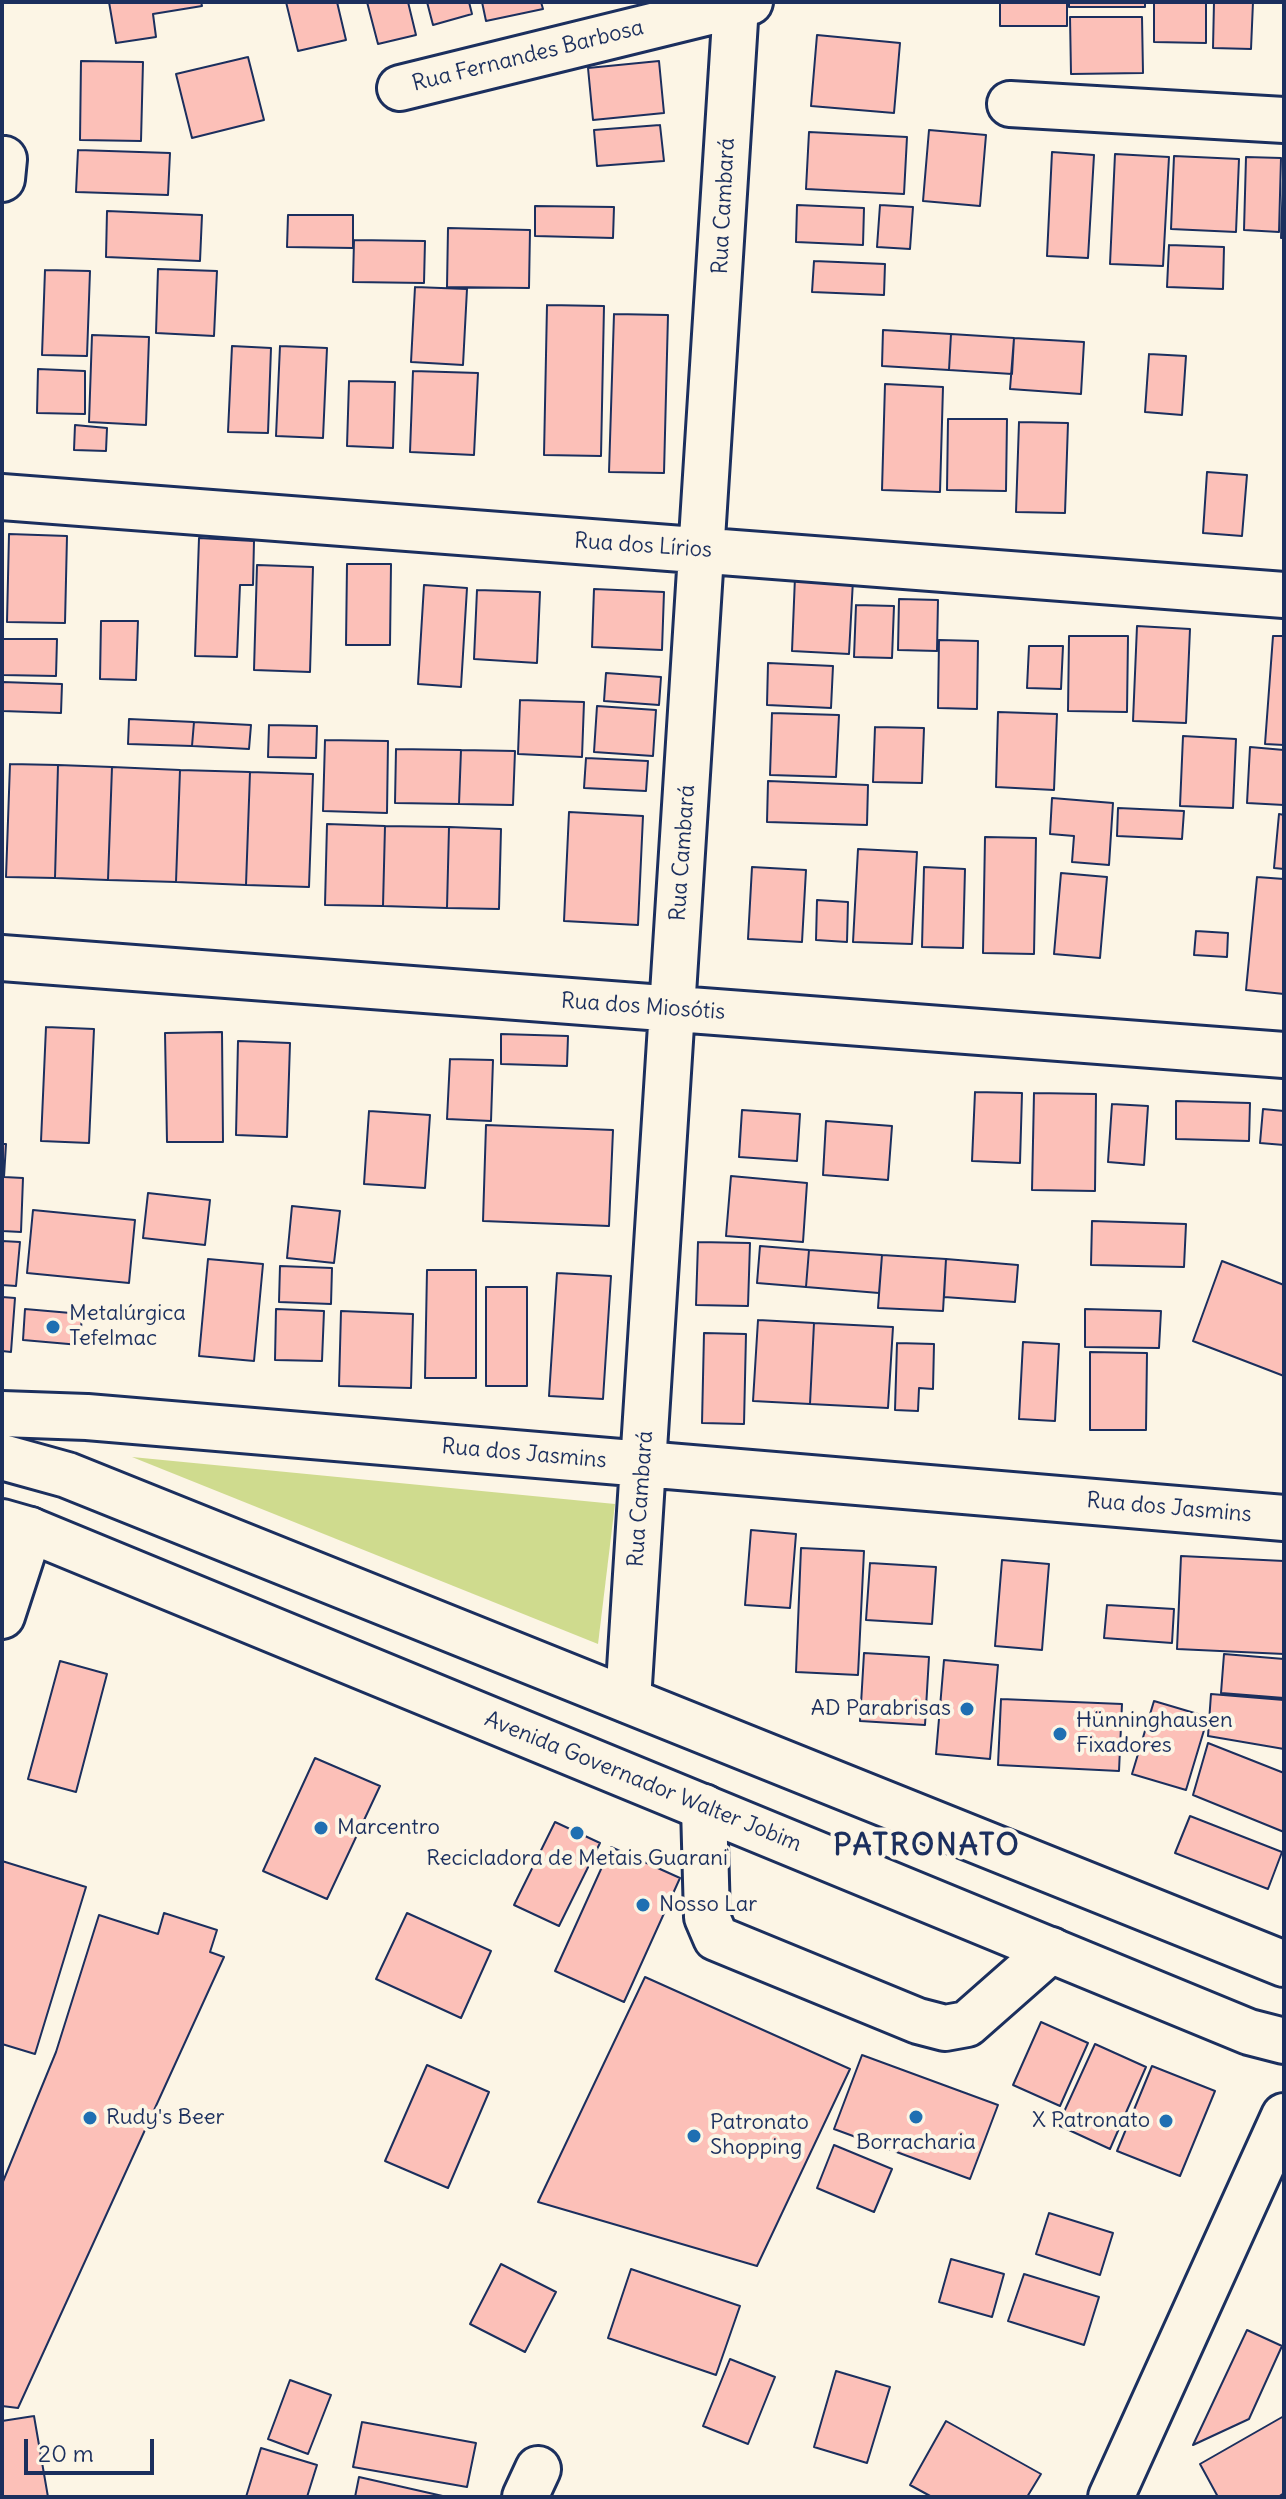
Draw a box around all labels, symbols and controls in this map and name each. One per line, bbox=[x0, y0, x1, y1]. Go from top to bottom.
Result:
street label: Rua Fernandes Barbosa bbox=[410, 14, 646, 98]
street label: Rua Cambará bbox=[707, 137, 741, 275]
street label: Rua dos Lírios bbox=[573, 528, 713, 564]
street label: Rua Cambará bbox=[665, 784, 701, 922]
street label: Rua dos Miosótis bbox=[560, 988, 726, 1026]
place label: Metalúrgica Tefelmac bbox=[69, 1301, 186, 1352]
marker: Metalúrgica Tefelmac bbox=[44, 1318, 62, 1336]
street label: Rua Cambará bbox=[623, 1430, 659, 1568]
street label: Rua dos Jasmins bbox=[440, 1434, 608, 1474]
street label: Rua dos Jasmins bbox=[1085, 1488, 1253, 1528]
place label: AD Parabrisas bbox=[811, 1696, 951, 1722]
marker: AD Parabrisas bbox=[958, 1700, 976, 1718]
street label: Avenida Governador Walter Jobim bbox=[481, 1706, 805, 1858]
place label: Hünninghausen Fixadores bbox=[1076, 1708, 1233, 1760]
marker: Hünninghausen Fixadores bbox=[1051, 1725, 1069, 1743]
place label: Marcentro bbox=[337, 1815, 440, 1841]
marker: Marcentro bbox=[312, 1819, 330, 1837]
marker: Recicladora de Metais Guarani bbox=[568, 1824, 586, 1842]
district label: PATRONATO bbox=[833, 1828, 1021, 1864]
place label: Recicladora de Metais Guarani bbox=[426, 1846, 728, 1872]
place label: Nosso Lar bbox=[659, 1892, 757, 1918]
marker: Nosso Lar bbox=[634, 1896, 652, 1914]
place label: Rudy's Beer bbox=[106, 2105, 225, 2131]
marker: Borracharia bbox=[907, 2108, 925, 2126]
place label: X Patronato bbox=[1032, 2108, 1150, 2134]
marker: Rudy's Beer bbox=[81, 2109, 99, 2127]
place label: Patronato Shopping bbox=[710, 2110, 809, 2162]
marker: X Patronato bbox=[1157, 2112, 1175, 2130]
marker: Patronato Shopping bbox=[685, 2127, 703, 2145]
place label: Borracharia bbox=[856, 2130, 976, 2156]
scale bar bbox=[28, 2423, 158, 2473]
text: 20 m bbox=[38, 2438, 94, 2468]

